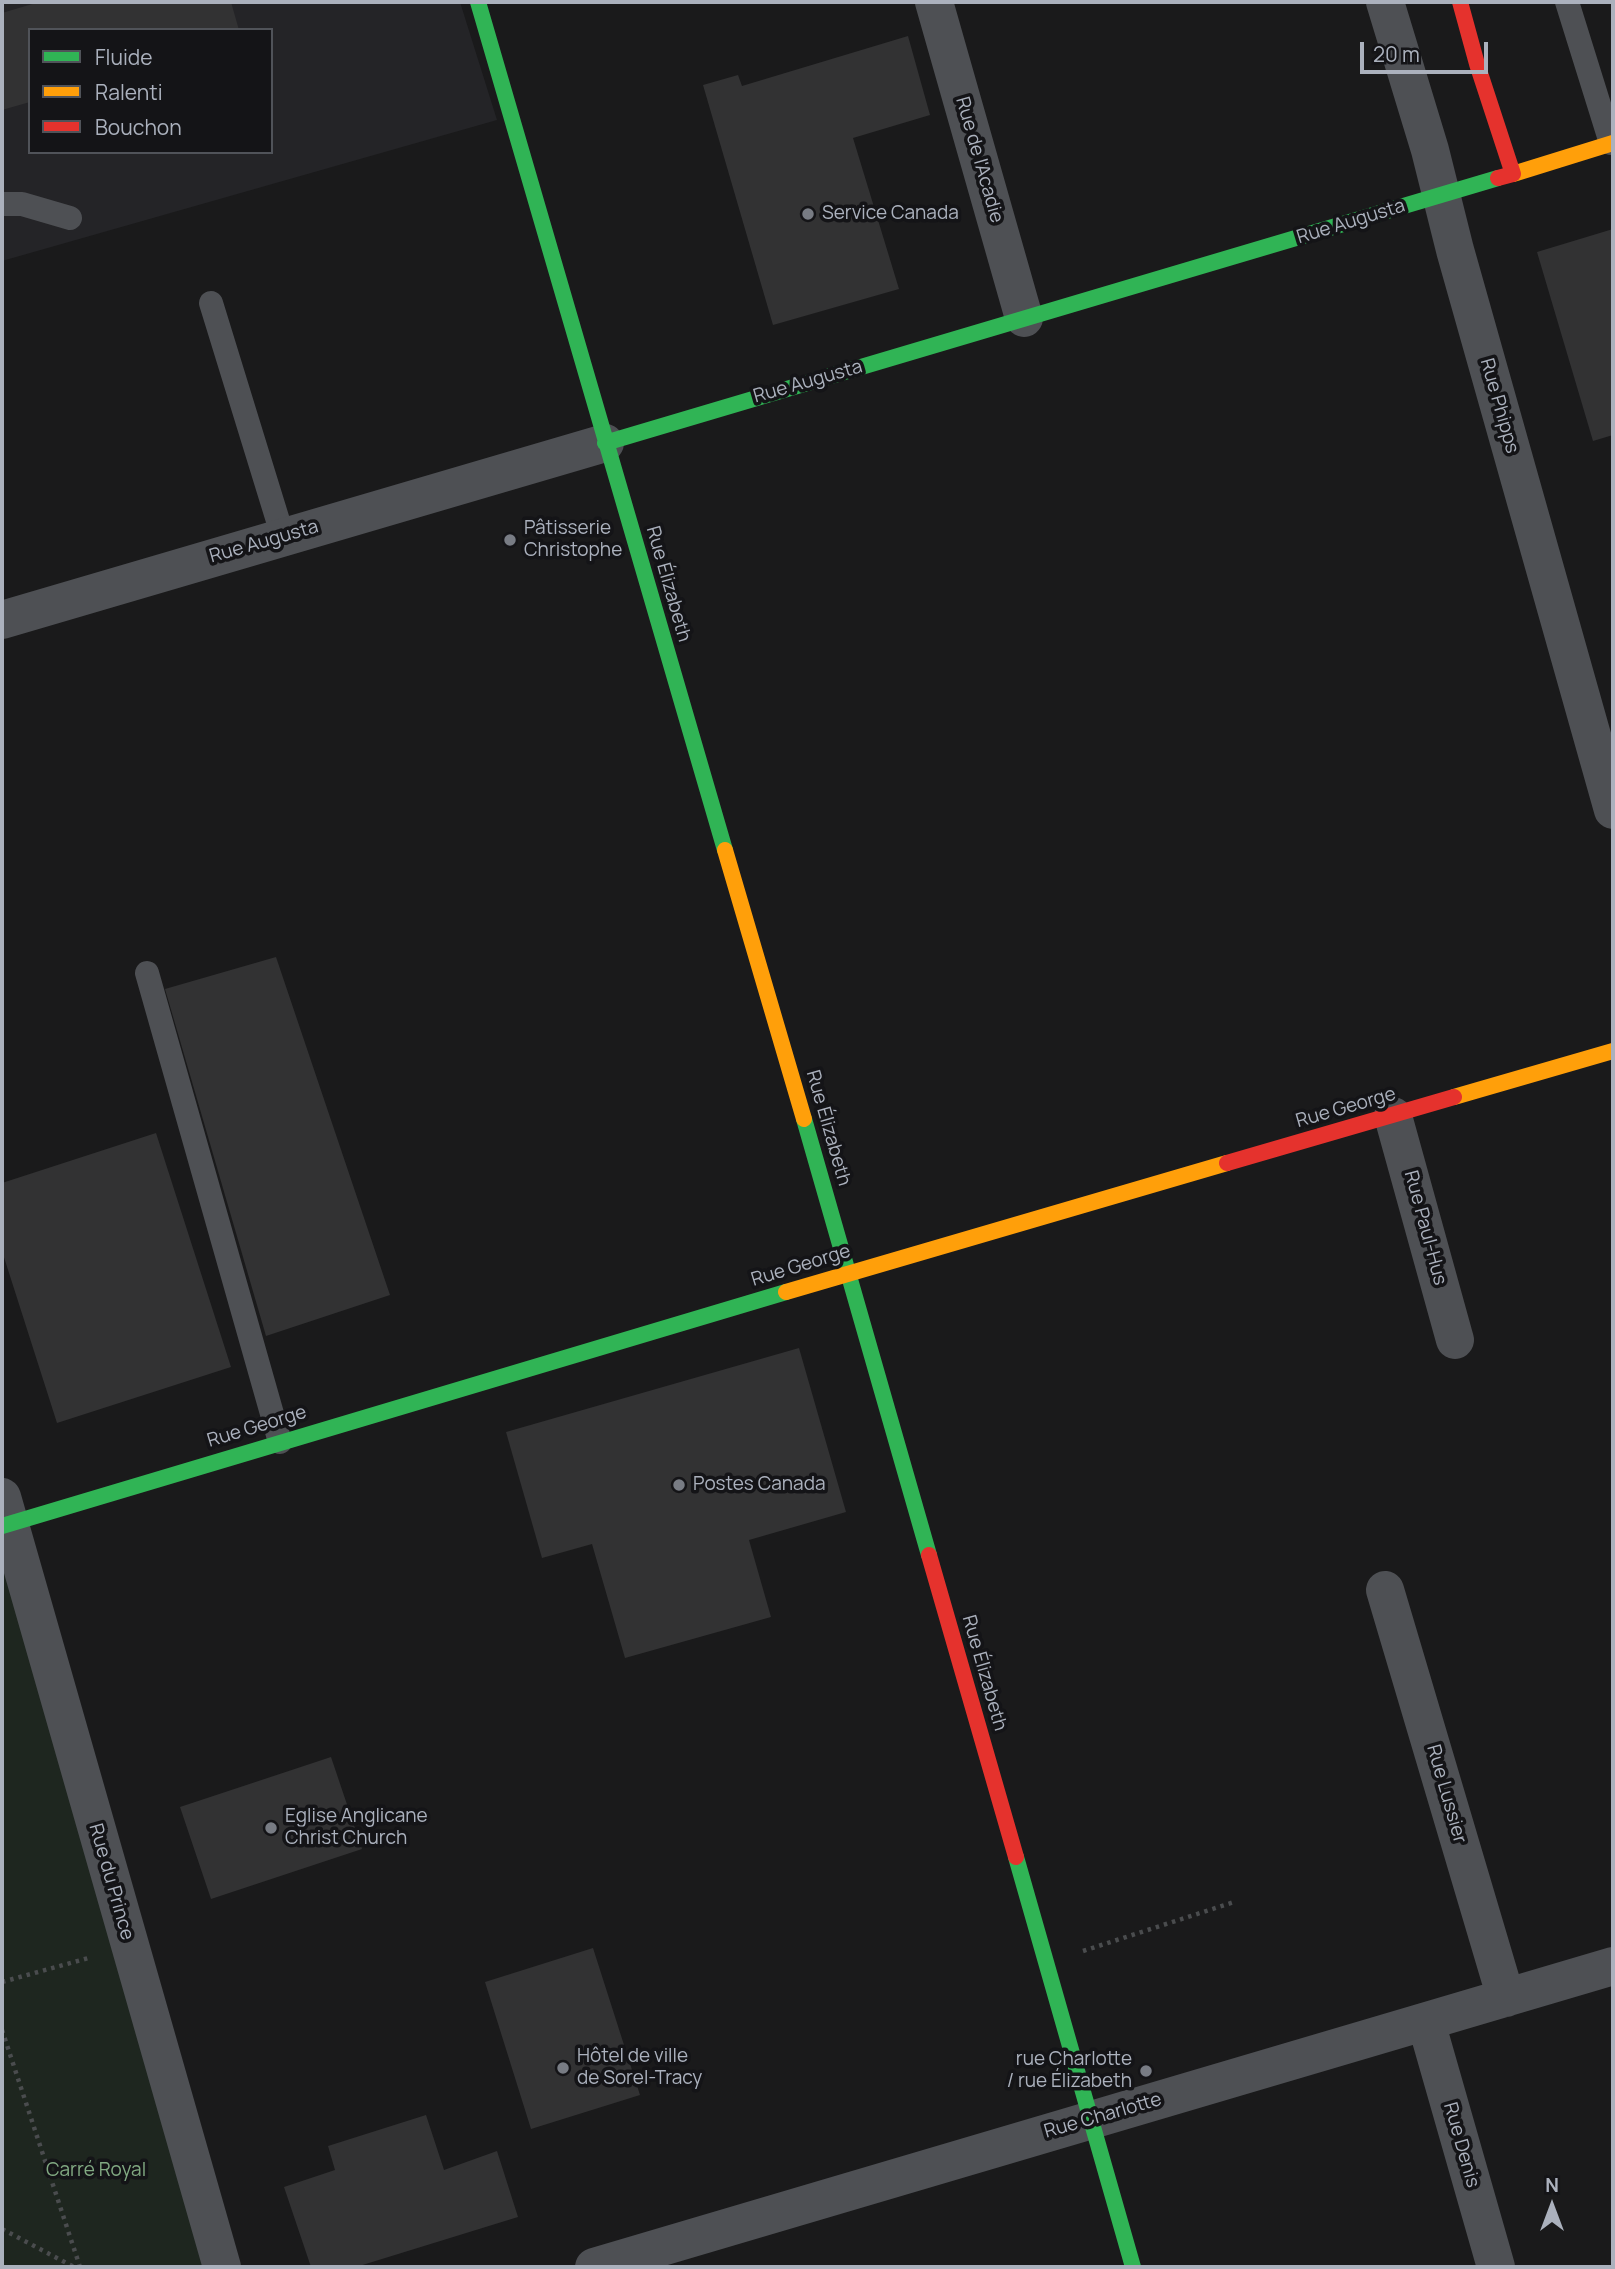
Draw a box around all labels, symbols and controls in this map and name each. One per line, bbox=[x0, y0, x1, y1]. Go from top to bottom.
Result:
legend bbox=[28, 28, 273, 154]
scale bar bbox=[1363, 28, 1491, 72]
text: 20 m bbox=[1373, 40, 1420, 68]
text: Fluide bbox=[95, 43, 153, 71]
text: Ralenti bbox=[95, 78, 163, 106]
street label: Rue de l'Acadie bbox=[950, 94, 1008, 226]
text: Bouchon bbox=[95, 113, 182, 141]
street label: Rue Augusta bbox=[1294, 195, 1408, 249]
place label: Service Canada bbox=[822, 203, 959, 225]
marker: Service Canada bbox=[800, 206, 816, 222]
street label: Rue Augusta bbox=[751, 356, 865, 408]
street label: Rue Phipps bbox=[1475, 356, 1523, 456]
street label: Rue Augusta bbox=[207, 516, 321, 568]
place label: Pâtisserie Christophe bbox=[524, 518, 622, 562]
street label: Rue Élizabeth bbox=[641, 524, 695, 644]
marker: Pâtisserie Christophe bbox=[502, 532, 518, 548]
street label: Rue Élizabeth bbox=[801, 1068, 855, 1188]
street label: Rue George bbox=[1293, 1083, 1399, 1133]
street label: Rue Paul-Hus bbox=[1399, 1168, 1451, 1288]
street label: Rue George bbox=[749, 1240, 853, 1292]
street label: Rue George bbox=[205, 1401, 309, 1453]
place label: Postes Canada bbox=[693, 1474, 825, 1496]
marker: Postes Canada bbox=[671, 1477, 687, 1493]
street label: Rue Élizabeth bbox=[957, 1613, 1011, 1733]
street label: Rue Lussier bbox=[1421, 1742, 1471, 1846]
place label: Eglise Anglicane Christ Church bbox=[285, 1806, 428, 1850]
marker: Eglise Anglicane Christ Church bbox=[263, 1820, 279, 1836]
street label: Rue du Prince bbox=[84, 1821, 138, 1943]
place label: Hôtel de ville de Sorel-Tracy bbox=[577, 2046, 702, 2090]
place label: rue Charlotte / rue Élizabeth bbox=[1007, 2049, 1132, 2093]
marker: Hôtel de ville de Sorel-Tracy bbox=[555, 2060, 571, 2076]
marker: rue Charlotte / rue Élizabeth bbox=[1138, 2063, 1154, 2079]
street label: Rue Charlotte bbox=[1042, 2088, 1164, 2144]
street label: Rue Denis bbox=[1438, 2100, 1484, 2190]
park label: Carré Royal bbox=[46, 2160, 146, 2182]
north arrow bbox=[1517, 2171, 1587, 2241]
text: N bbox=[1545, 2172, 1559, 2198]

